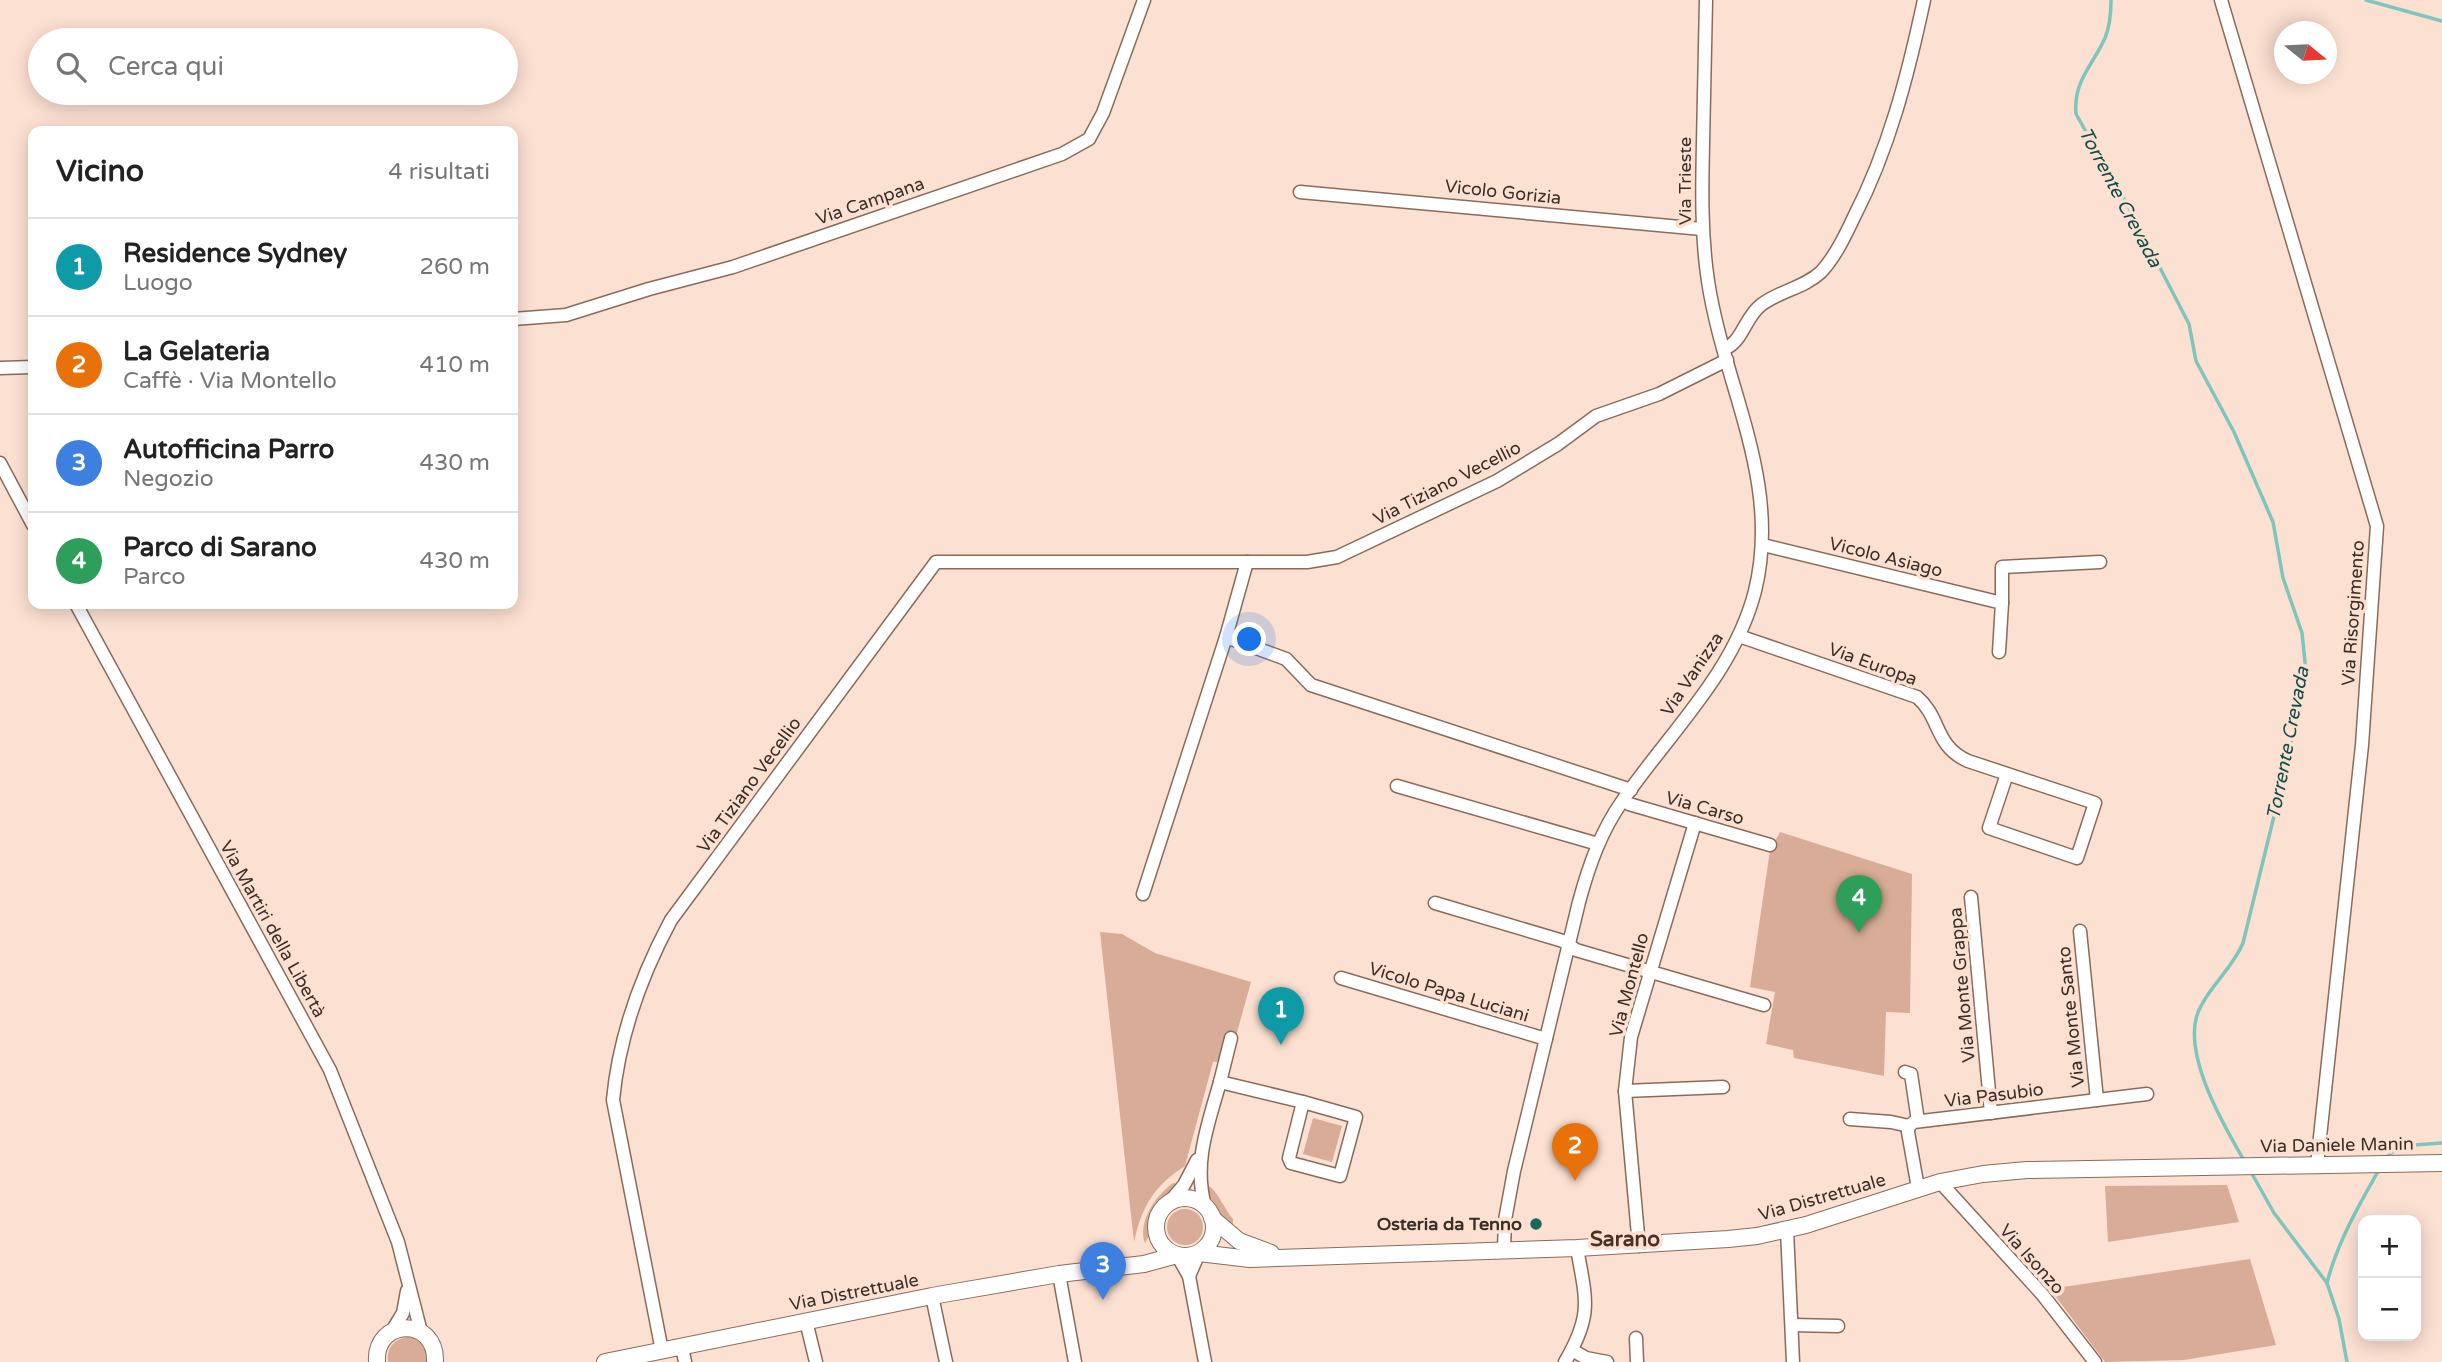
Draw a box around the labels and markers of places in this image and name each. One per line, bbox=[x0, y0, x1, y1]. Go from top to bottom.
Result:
pin: 4 bbox=[1836, 875, 1882, 933]
pin: 1 bbox=[1258, 987, 1304, 1045]
pin: 2 bbox=[1552, 1123, 1598, 1181]
place label: Osteria da Tenno bbox=[1377, 1213, 1522, 1235]
marker: Osteria da Tenno bbox=[1528, 1216, 1544, 1232]
pin: 3 bbox=[1080, 1242, 1126, 1300]

